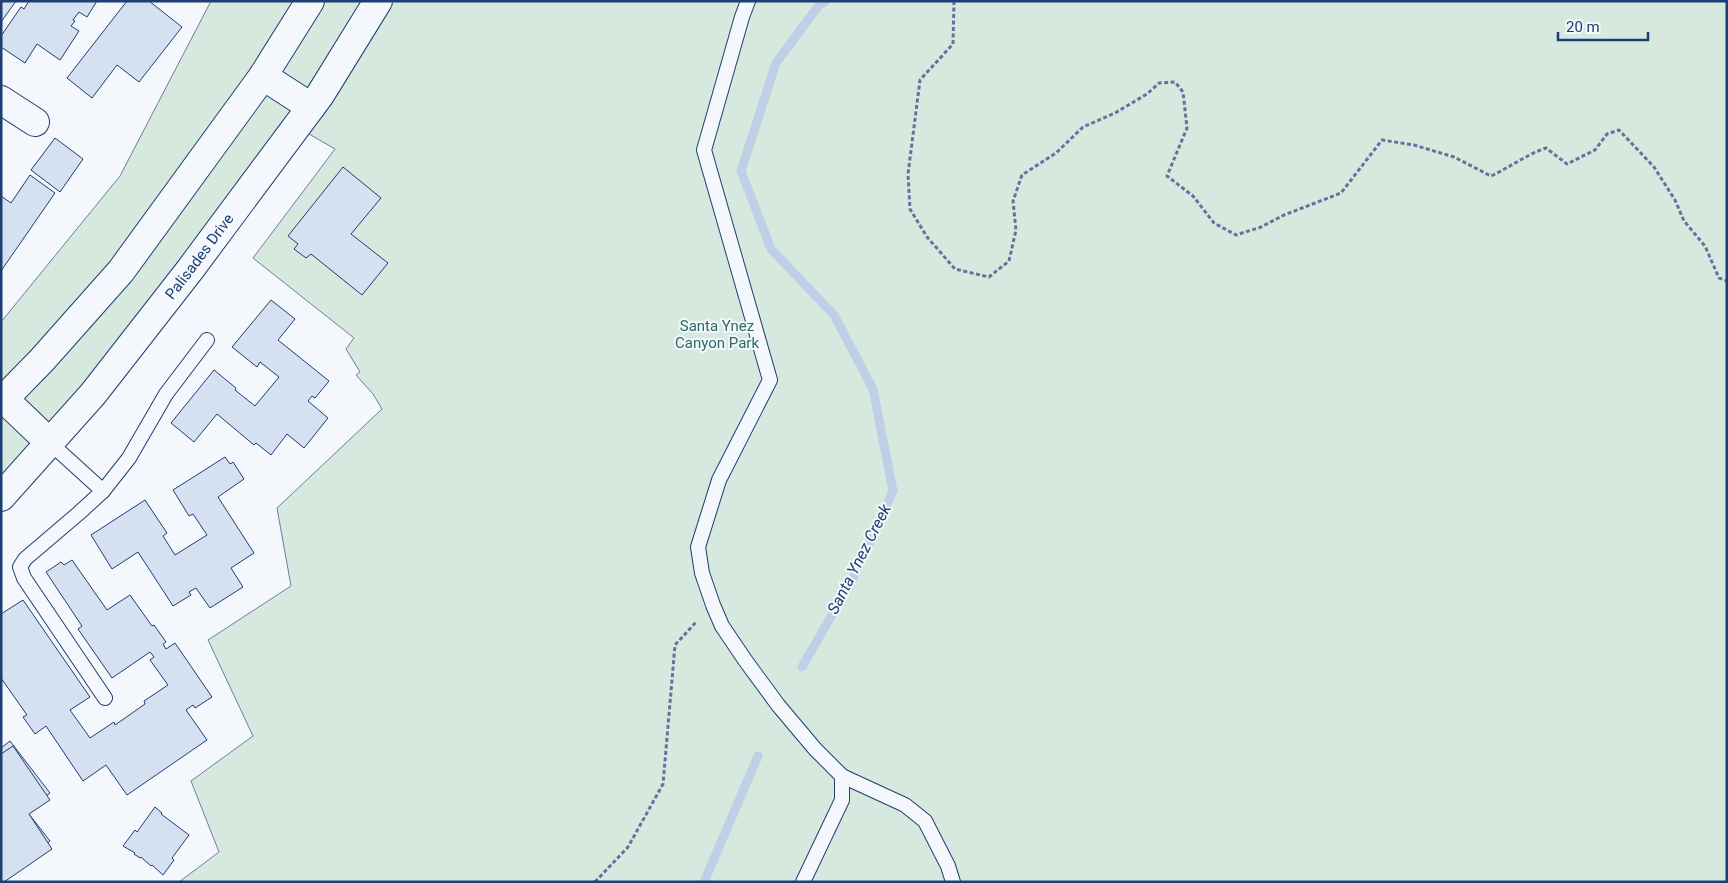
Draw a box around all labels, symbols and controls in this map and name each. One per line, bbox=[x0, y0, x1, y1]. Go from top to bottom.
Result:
scale bar bbox=[1558, 10, 1648, 42]
text: 20 m bbox=[1566, 18, 1600, 36]
street label: Palisades Drive bbox=[161, 210, 237, 303]
park label: Santa Ynez Canyon Park bbox=[675, 317, 759, 352]
water label: Santa Ynez Creek bbox=[823, 500, 895, 617]

